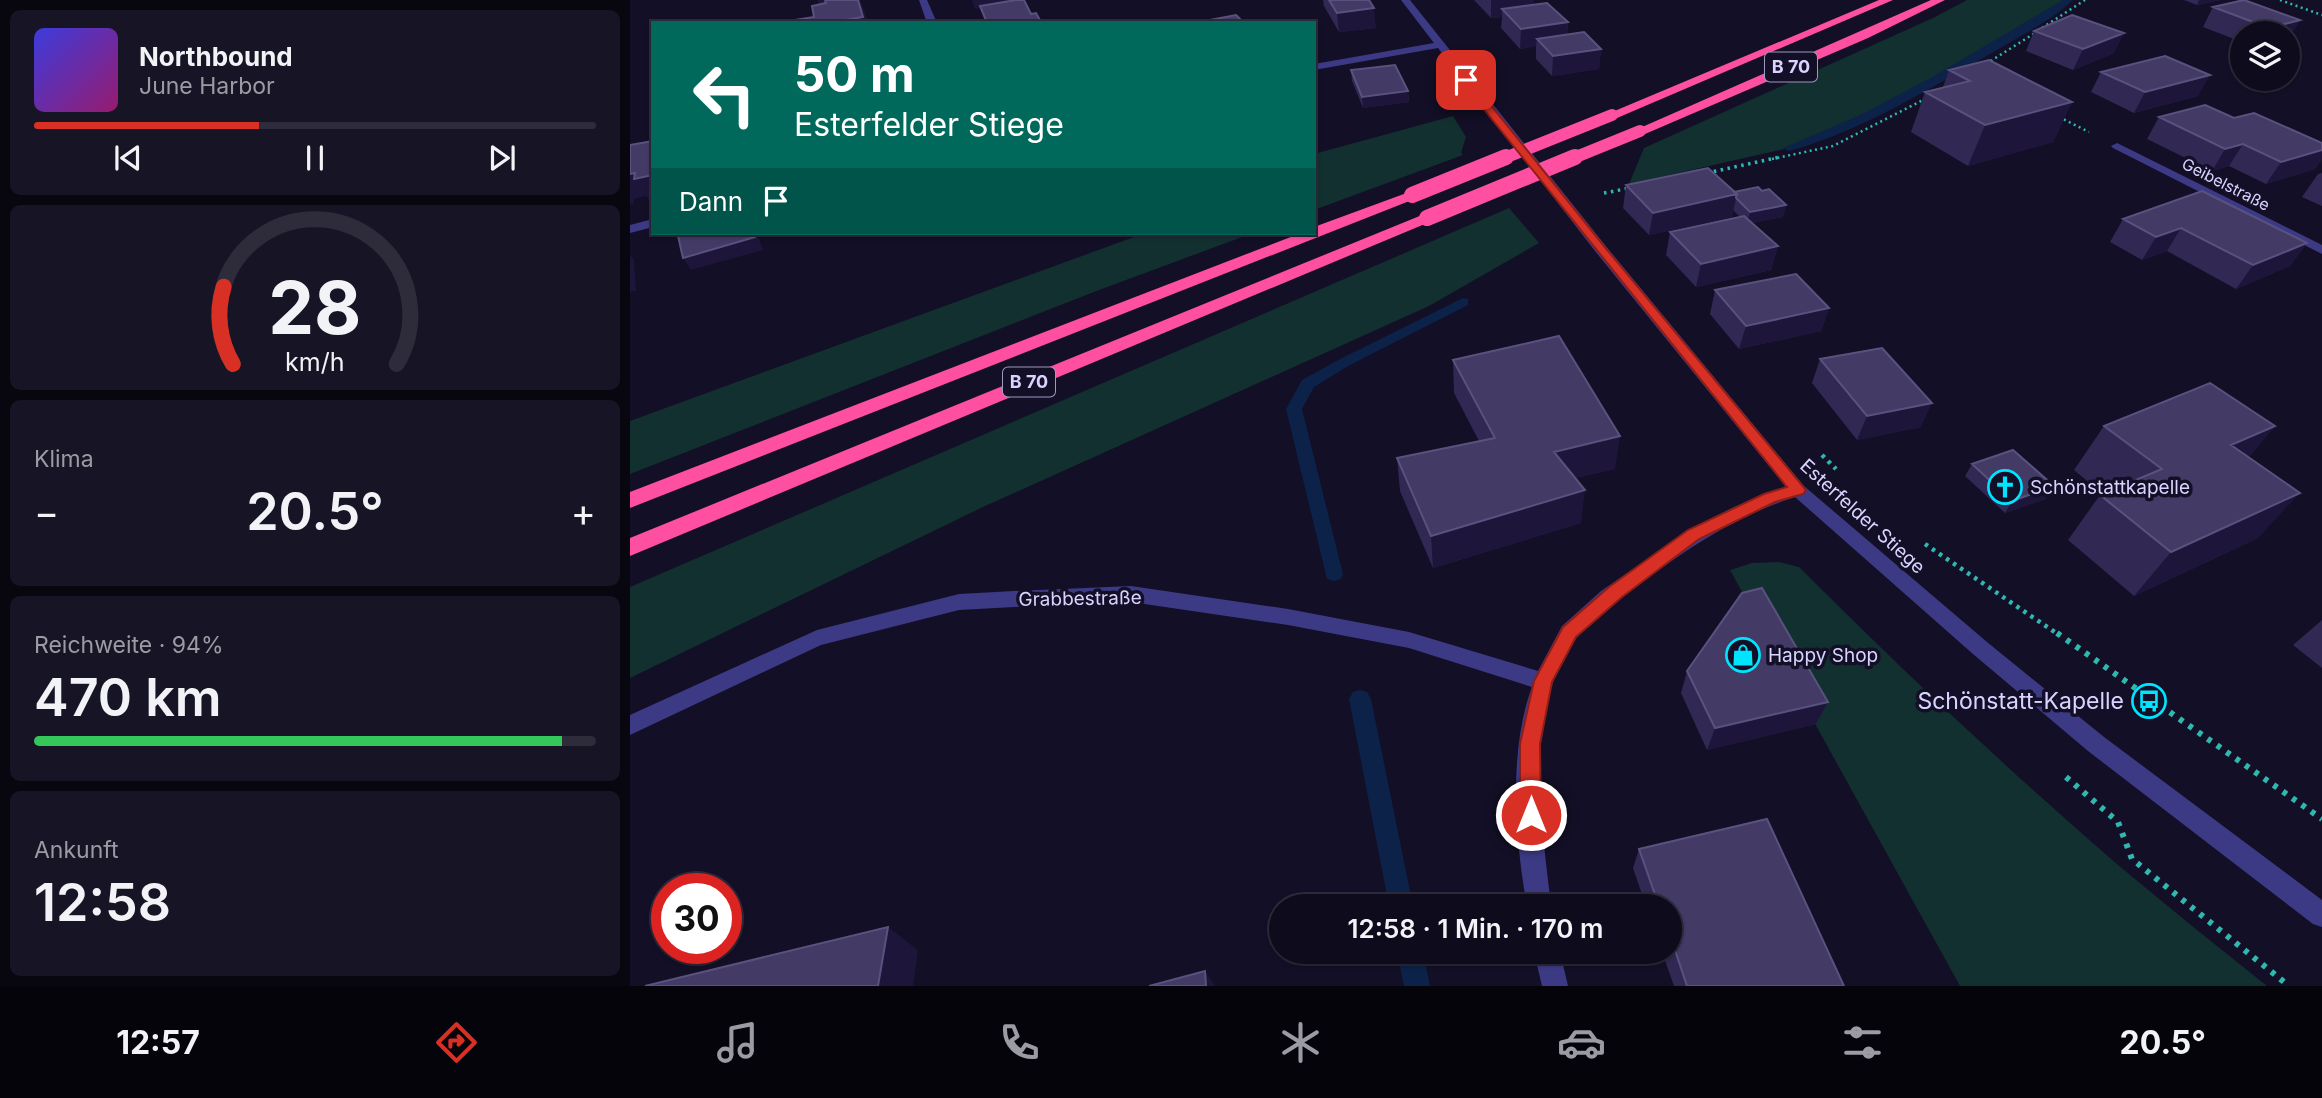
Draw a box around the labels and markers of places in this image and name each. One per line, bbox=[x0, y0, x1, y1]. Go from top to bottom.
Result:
pin bbox=[1436, 50, 1496, 110]
church icon: Schönstattkapelle bbox=[1986, 468, 2024, 506]
place label: Schönstattkapelle bbox=[2030, 476, 2190, 499]
shop icon: Happy Shop bbox=[1724, 636, 1762, 674]
place label: Happy Shop bbox=[1768, 644, 1878, 667]
bus stop icon: Schönstatt-Kapelle bbox=[2130, 682, 2168, 720]
place label: Schönstatt-Kapelle bbox=[1917, 687, 2124, 715]

